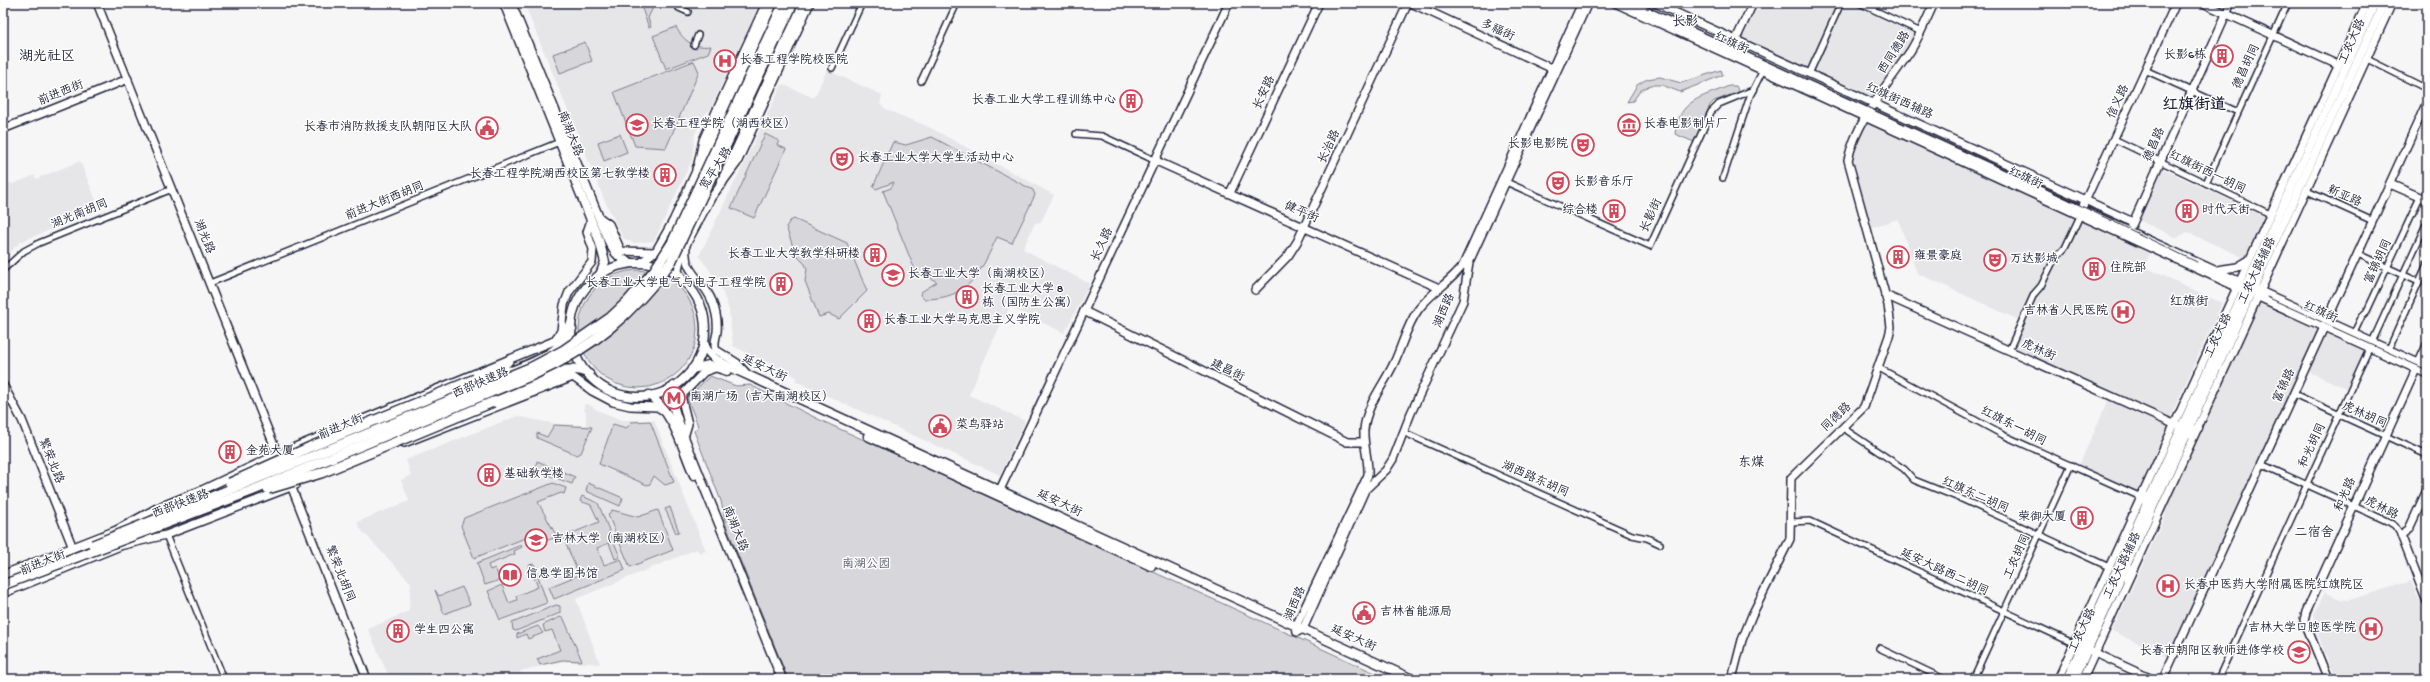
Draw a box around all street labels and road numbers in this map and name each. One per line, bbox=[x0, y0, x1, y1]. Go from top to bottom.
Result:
street label: 多福街 bbox=[1478, 16, 1517, 45]
street label: 工农大路 bbox=[2336, 17, 2369, 67]
street label: 西同德路 bbox=[1874, 28, 1914, 77]
street label: 红旗街 bbox=[1712, 29, 1751, 58]
street label: 德昌胡同 bbox=[2229, 41, 2263, 92]
street label: 长安路 bbox=[1250, 73, 1279, 112]
street label: 前进西街 bbox=[36, 78, 86, 109]
street label: 红旗街西辅路 bbox=[1863, 80, 1935, 123]
street label: 信义路 bbox=[2104, 82, 2133, 121]
street label: 南湖大路 bbox=[554, 109, 585, 159]
street label: 德昌路 bbox=[2139, 125, 2169, 164]
street label: 长治路 bbox=[1315, 127, 1344, 166]
street label: 宽平大路 bbox=[697, 145, 736, 193]
street label: 红旗街西一胡同 bbox=[2166, 147, 2248, 198]
street label: 红旗街 bbox=[2006, 164, 2045, 193]
street label: 前进大街西胡同 bbox=[343, 179, 427, 224]
street label: 新亚路 bbox=[2325, 182, 2364, 211]
street label: 湖光南胡同 bbox=[49, 196, 110, 233]
street label: 长影街 bbox=[1637, 196, 1666, 235]
street label: 健平街 bbox=[1282, 198, 1321, 227]
street label: 湖光路 bbox=[190, 217, 217, 256]
street label: 长久路 bbox=[1088, 225, 1117, 264]
street label: 工农大路辅路 bbox=[2236, 235, 2280, 307]
street label: 富锦胡同 bbox=[2362, 237, 2395, 287]
street label: 湖西路 bbox=[1431, 291, 1458, 330]
street label: 红旗街 bbox=[2301, 298, 2340, 327]
street label: 工农大路 bbox=[2202, 311, 2235, 361]
street label: 虎林街 bbox=[2019, 336, 2058, 365]
street label: 延安大街 bbox=[739, 352, 789, 385]
street label: 建昌街 bbox=[1208, 356, 1247, 385]
street label: 西部快速路 bbox=[450, 364, 511, 402]
street label: 富锦路 bbox=[2270, 366, 2299, 405]
street label: 同德路 bbox=[1818, 399, 1855, 435]
street label: 虎林胡同 bbox=[2339, 399, 2389, 432]
street label: 红旗东一胡同 bbox=[1978, 404, 2049, 450]
street label: 前进大街 bbox=[316, 411, 366, 444]
street label: 和光胡同 bbox=[2296, 421, 2329, 471]
street label: 繁荣北路 bbox=[35, 435, 67, 486]
street label: 湖西路东胡同 bbox=[1499, 458, 1571, 501]
street label: 红旗东二胡同 bbox=[1939, 474, 2011, 517]
street label: 和光路 bbox=[2331, 475, 2360, 514]
street label: 西部快速路 bbox=[150, 486, 212, 522]
street label: 延安大街 bbox=[1034, 487, 1084, 520]
street label: 虎林路 bbox=[2362, 494, 2401, 523]
street label: 南湖大路 bbox=[719, 504, 750, 554]
street label: 工农大路辅路 bbox=[2101, 530, 2145, 602]
street label: 工农胡同 bbox=[2001, 532, 2034, 582]
street label: 繁荣北胡同 bbox=[321, 543, 359, 604]
street label: 延安大路西二胡同 bbox=[1898, 545, 1991, 600]
street label: 前进大街 bbox=[18, 548, 68, 579]
street label: 湖西路 bbox=[1282, 584, 1309, 623]
street label: 工农大路 bbox=[2066, 606, 2099, 656]
street label: 延安大街 bbox=[1328, 622, 1378, 655]

